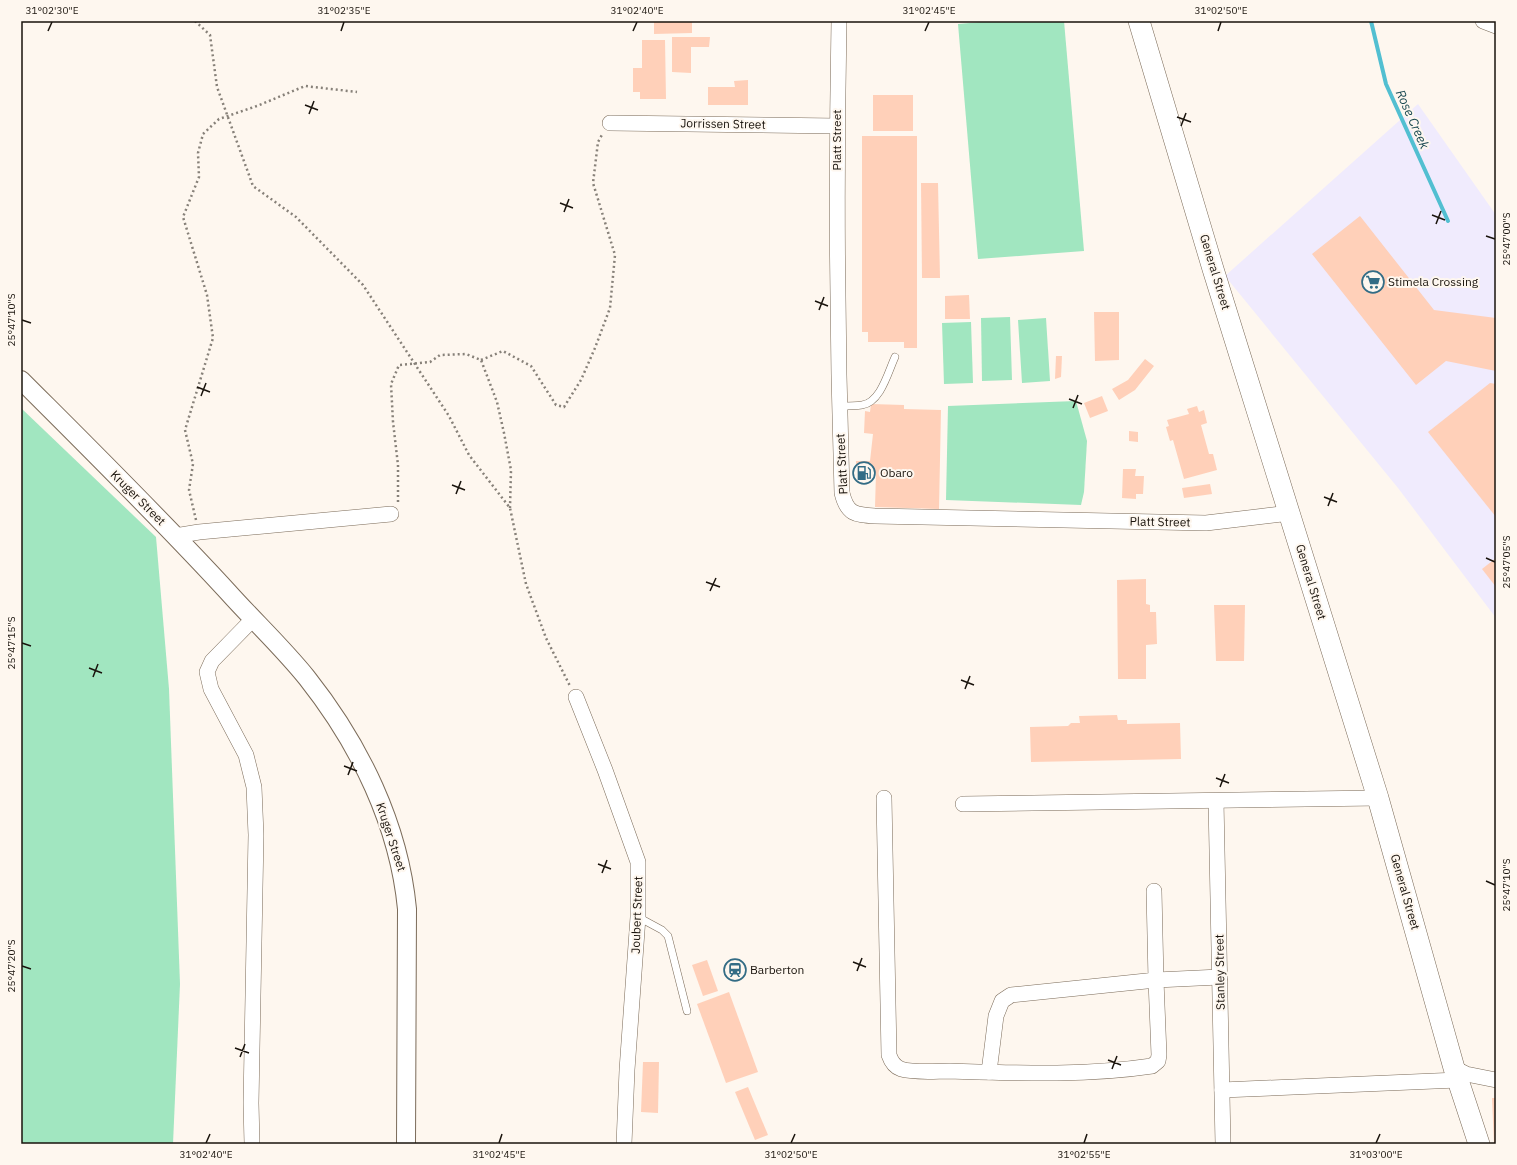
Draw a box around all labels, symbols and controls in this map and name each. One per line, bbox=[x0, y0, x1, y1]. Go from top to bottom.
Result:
text: 31°02'30"E bbox=[25, 4, 79, 17]
text: 31°02'35"E bbox=[317, 4, 371, 17]
text: 31°02'40"E bbox=[610, 4, 664, 17]
text: 31°02'45"E bbox=[902, 4, 956, 17]
text: 31°02'50"E bbox=[1194, 4, 1248, 17]
water label: Rose Creek bbox=[1392, 87, 1433, 152]
street label: Platt Street bbox=[829, 109, 844, 171]
street label: Jorrissen Street bbox=[680, 115, 766, 132]
text: 25°47'00"S bbox=[1500, 212, 1513, 266]
street label: General Street bbox=[1197, 232, 1234, 311]
supermarket icon: Stimela Crossing bbox=[1360, 269, 1386, 295]
place label: Stimela Crossing bbox=[1388, 274, 1479, 289]
text: 25°47'10"S bbox=[5, 293, 18, 347]
street label: Platt Street bbox=[832, 433, 851, 495]
fuel station icon: Obaro bbox=[851, 460, 877, 486]
place label: Obaro bbox=[880, 465, 913, 480]
street label: Kruger Street bbox=[108, 467, 169, 528]
street label: Platt Street bbox=[1129, 513, 1191, 530]
text: 25°47'05"S bbox=[1500, 535, 1513, 589]
street label: General Street bbox=[1293, 542, 1330, 621]
text: 25°47'15"S bbox=[5, 616, 18, 670]
street label: Kruger Street bbox=[373, 800, 410, 873]
street label: General Street bbox=[1388, 852, 1423, 931]
text: 25°47'10"S bbox=[1500, 858, 1513, 912]
street label: Joubert Street bbox=[628, 876, 645, 954]
street label: Stanley Street bbox=[1211, 934, 1228, 1010]
text: 25°47'20"S bbox=[5, 939, 18, 993]
station icon: Barberton bbox=[722, 957, 748, 983]
place label: Barberton bbox=[750, 962, 804, 977]
text: 31°02'40"E bbox=[179, 1148, 233, 1161]
text: 31°02'45"E bbox=[472, 1148, 526, 1161]
text: 31°02'50"E bbox=[764, 1148, 818, 1161]
text: 31°02'55"E bbox=[1057, 1148, 1111, 1161]
text: 31°03'00"E bbox=[1349, 1148, 1403, 1161]

